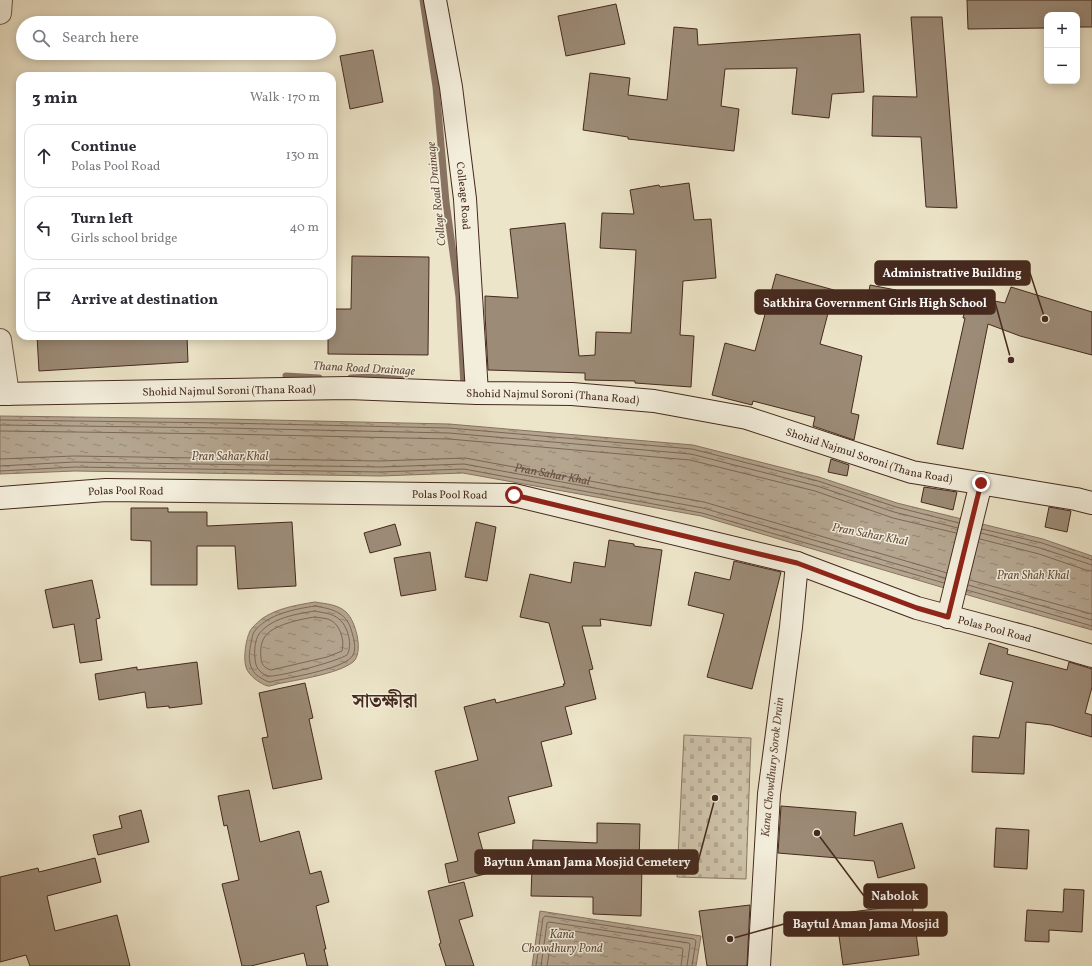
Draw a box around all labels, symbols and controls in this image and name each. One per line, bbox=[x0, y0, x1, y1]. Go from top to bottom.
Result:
map controls bbox=[1044, 12, 1080, 84]
button: + bbox=[1044, 12, 1080, 48]
search box bbox=[16, 16, 336, 60]
icon: search bbox=[30, 27, 52, 49]
text: Search here bbox=[62, 28, 139, 49]
button: − bbox=[1044, 48, 1080, 84]
text: 3 min bbox=[32, 87, 78, 110]
text: Walk · 170 m bbox=[250, 89, 320, 107]
text: Continue bbox=[71, 137, 136, 158]
water label: College Road Drainage bbox=[423, 140, 450, 247]
icon: ahead bbox=[33, 145, 55, 167]
text: 130 m bbox=[286, 147, 319, 165]
text: Polas Pool Road bbox=[71, 158, 160, 176]
street label: Colleage Road bbox=[451, 161, 473, 230]
text: Turn left bbox=[71, 209, 133, 230]
icon: left bbox=[33, 217, 55, 239]
text: 40 m bbox=[290, 219, 319, 237]
text: Girls school bridge bbox=[71, 230, 178, 248]
callout: Administrative Building bbox=[875, 261, 1030, 285]
text: Administrative Building bbox=[882, 266, 1022, 282]
icon: arrive bbox=[33, 289, 55, 311]
text: Arrive at destination bbox=[71, 290, 218, 311]
callout: Satkhira Government Girls High School bbox=[755, 290, 995, 314]
text: Satkhira Government Girls High School bbox=[763, 296, 987, 312]
water label: Thana Road Drainage bbox=[312, 358, 416, 380]
street label: Shohid Najmul Soroni (Thana Road) bbox=[142, 383, 316, 401]
street label: Shohid Najmul Soroni (Thana Road) bbox=[466, 387, 640, 409]
street label: Shohid Najmul Soroni (Thana Road) bbox=[784, 425, 953, 488]
water label: Pran Sahar Khal bbox=[192, 449, 268, 465]
water label: Pran Sahar Khal bbox=[513, 460, 591, 490]
route end bbox=[972, 474, 990, 492]
street label: Polas Pool Road bbox=[87, 484, 164, 500]
route start bbox=[505, 486, 523, 504]
street label: Polas Pool Road bbox=[412, 488, 488, 504]
water label: Pran Sahar Khal bbox=[831, 520, 909, 550]
water label: Pran Shah Khal bbox=[997, 568, 1069, 584]
street label: Polas Pool Road bbox=[956, 613, 1033, 647]
district label: সাতক্ষীরা bbox=[351, 689, 418, 715]
water label: Kana Chowdhury Sorok Drain bbox=[758, 696, 788, 838]
callout: Baytun Aman Jama Mosjid Cemetery bbox=[475, 850, 698, 874]
text: Baytun Aman Jama Mosjid Cemetery bbox=[483, 855, 691, 871]
callout: Nabolok bbox=[864, 884, 927, 908]
text: Nabolok bbox=[871, 889, 919, 905]
callout: Baytul Aman Jama Mosjid bbox=[784, 912, 947, 936]
text: Baytul Aman Jama Mosjid bbox=[793, 917, 940, 933]
water label: Kana Chowdhury Pond bbox=[521, 927, 603, 957]

